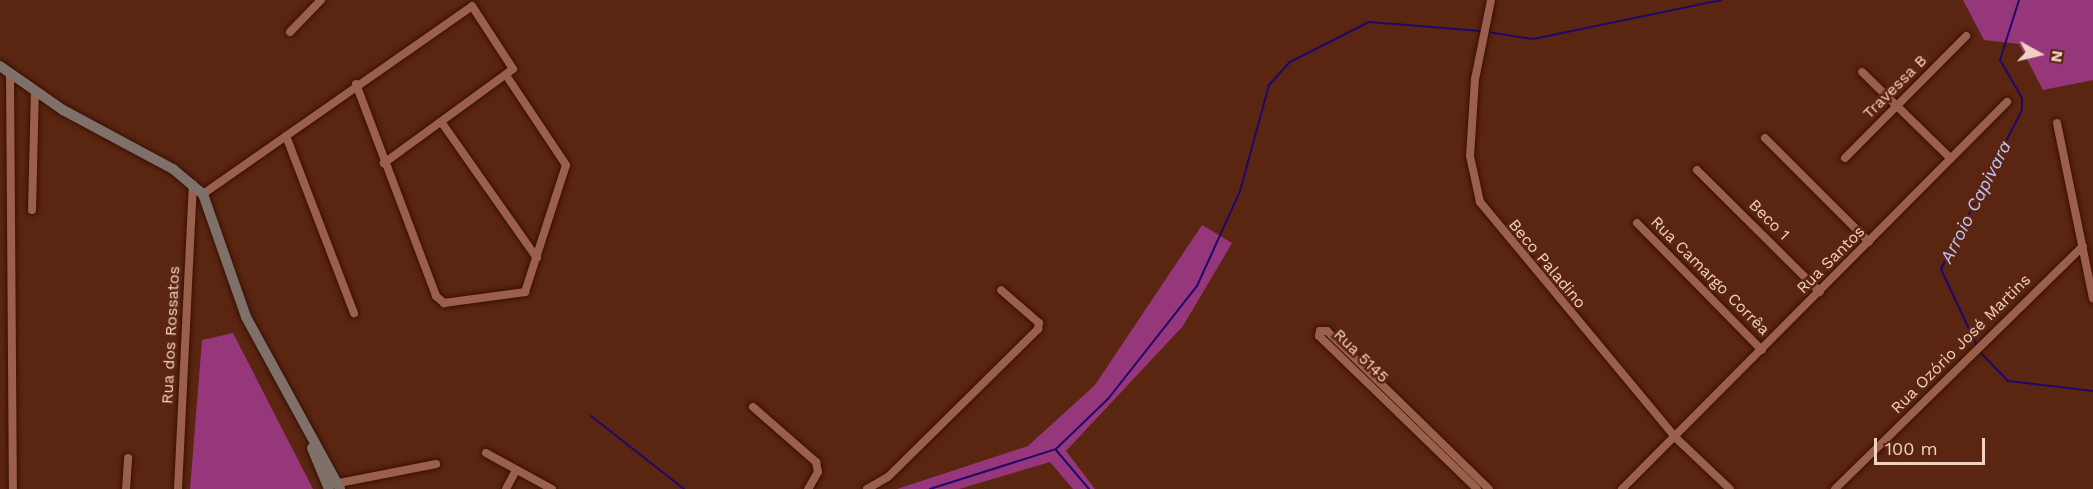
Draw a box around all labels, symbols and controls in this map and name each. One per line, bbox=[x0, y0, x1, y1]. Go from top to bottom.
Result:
north arrow bbox=[2009, 24, 2069, 84]
text: N bbox=[2047, 49, 2068, 64]
street label: Travessa B bbox=[1859, 51, 1931, 123]
water label: Arroio Capivara bbox=[1936, 137, 2016, 267]
street label: Beco 1 bbox=[1745, 196, 1793, 244]
street label: Rua Camargo Corrêa bbox=[1646, 212, 1774, 340]
street label: Beco Paladino bbox=[1504, 216, 1590, 312]
street label: Rua Santos bbox=[1793, 222, 1869, 298]
street label: Rua dos Rossatos bbox=[158, 265, 184, 405]
street label: Rua Ozório José Martins bbox=[1887, 270, 2035, 418]
street label: Rua 5145 bbox=[1329, 325, 1393, 387]
scale bar bbox=[1877, 426, 1988, 464]
text: 100 m bbox=[1885, 438, 1938, 459]

